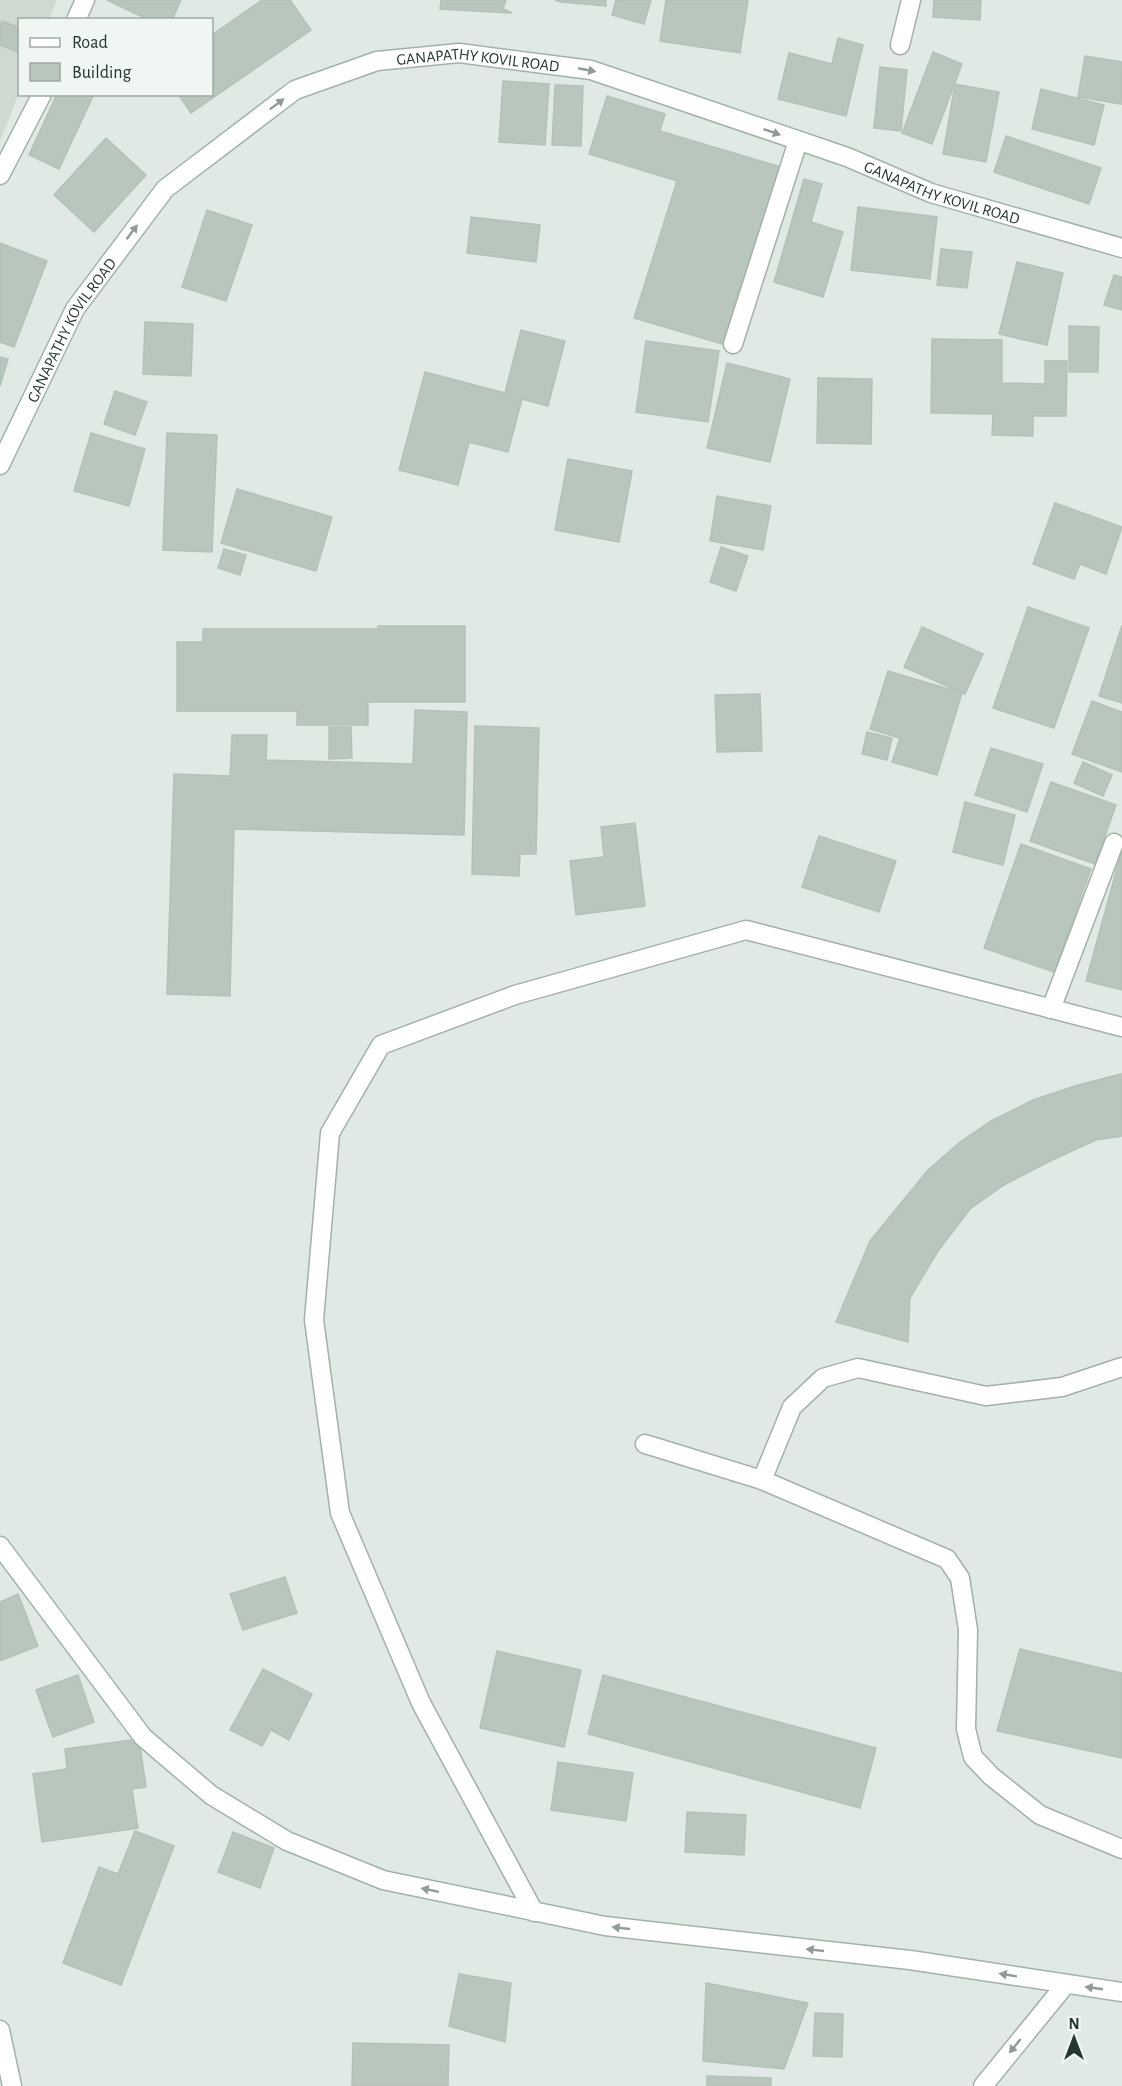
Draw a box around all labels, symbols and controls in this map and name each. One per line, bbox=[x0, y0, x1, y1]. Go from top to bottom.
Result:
legend bbox=[18, 18, 213, 96]
text: Road bbox=[72, 34, 108, 52]
street label: GANAPATHY KOVIL ROAD bbox=[396, 46, 560, 75]
text: Building bbox=[72, 64, 132, 82]
one-way arrow bbox=[577, 66, 596, 75]
one-way arrow bbox=[269, 97, 285, 110]
one-way arrow bbox=[763, 128, 781, 137]
street label: GANAPATHY KOVIL ROAD bbox=[862, 158, 1022, 227]
one-way arrow bbox=[126, 225, 138, 240]
street label: GANAPATHY KOVIL ROAD bbox=[24, 255, 119, 405]
one-way arrow bbox=[420, 1884, 439, 1894]
one-way arrow bbox=[611, 1923, 630, 1933]
one-way arrow bbox=[805, 1945, 824, 1954]
one-way arrow bbox=[998, 1970, 1017, 1979]
one-way arrow bbox=[1084, 1984, 1103, 1993]
north arrow bbox=[1044, 2008, 1104, 2068]
text: N bbox=[1068, 2016, 1080, 2032]
one-way arrow bbox=[1009, 2038, 1022, 2054]

